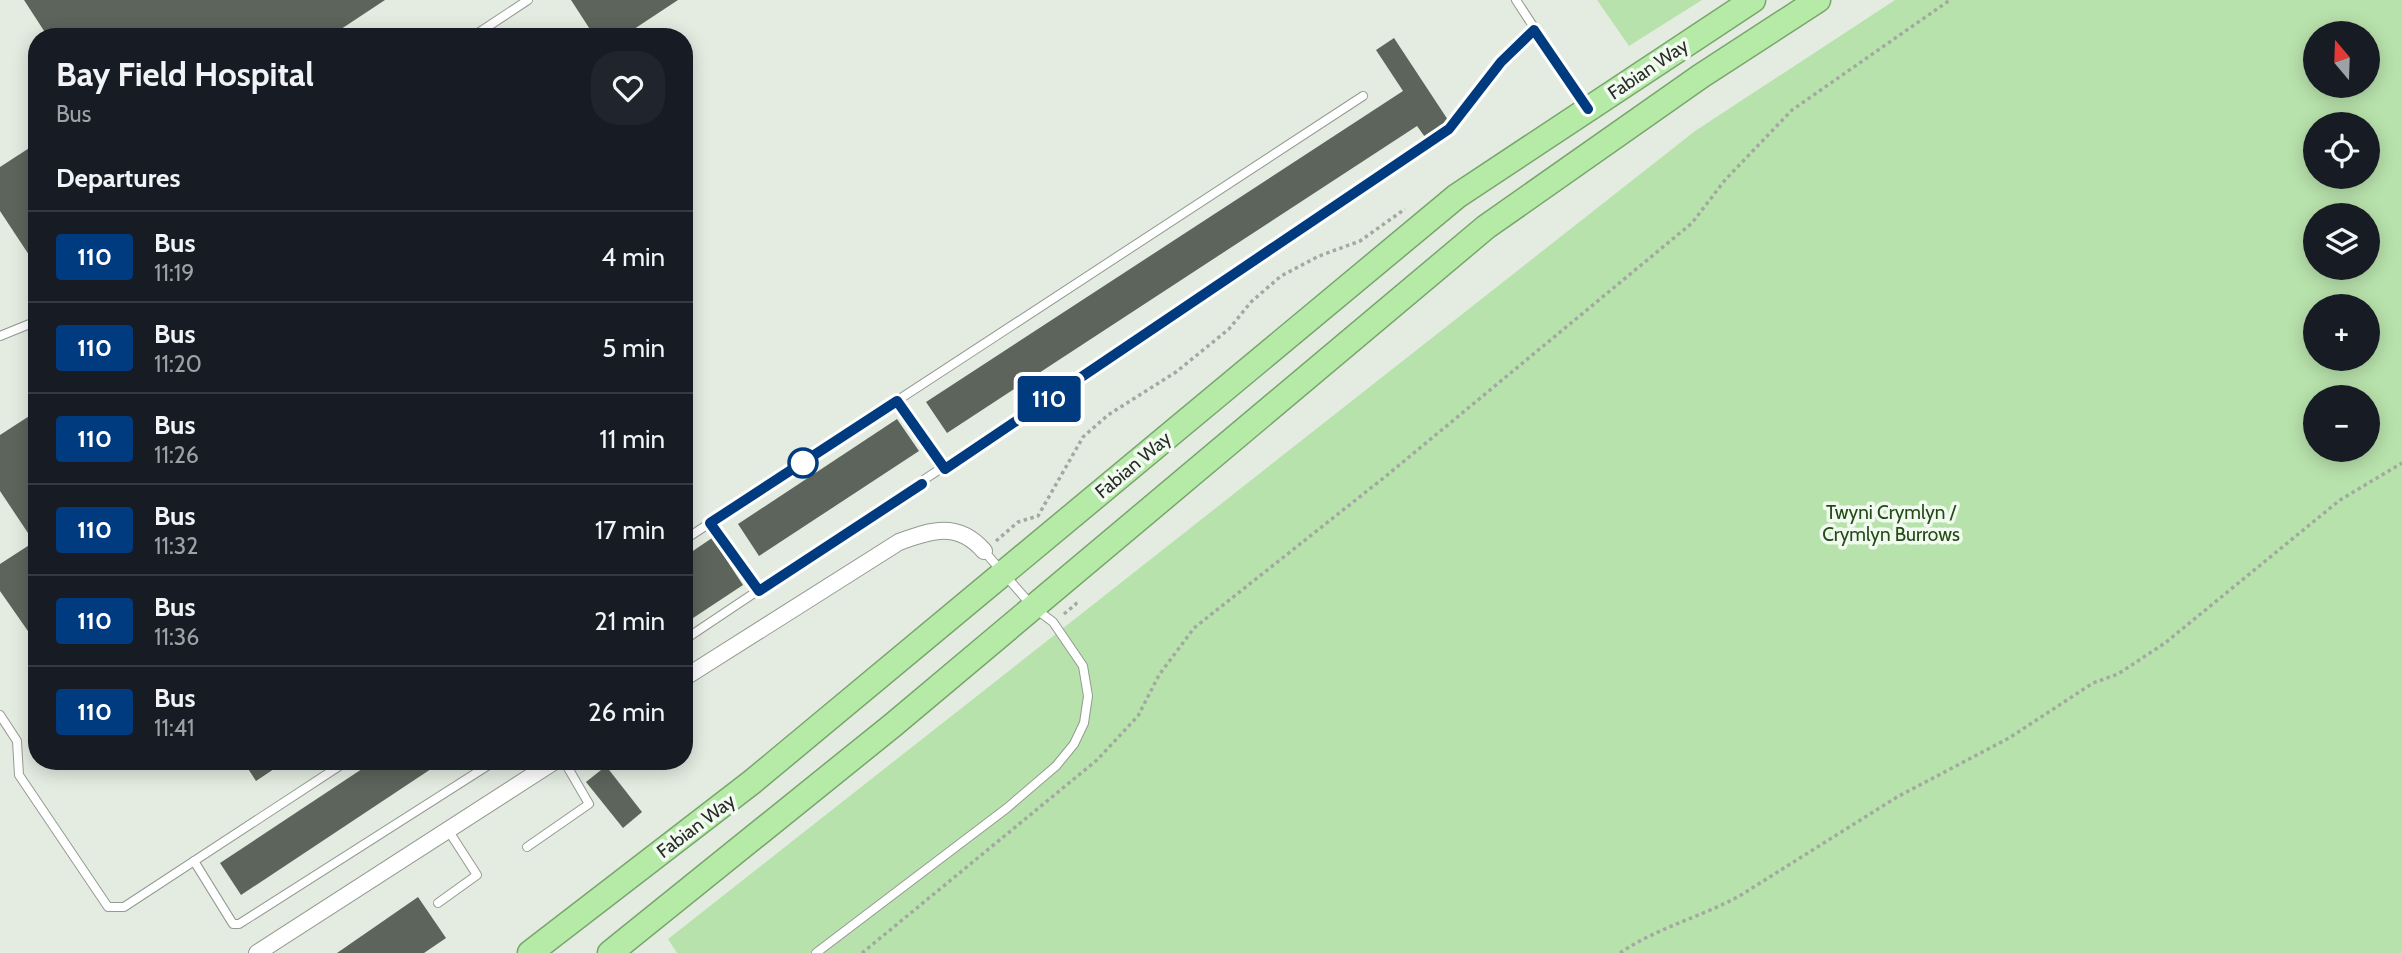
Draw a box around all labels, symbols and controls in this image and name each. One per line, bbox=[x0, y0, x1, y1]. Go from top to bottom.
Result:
north arrow bbox=[2303, 21, 2380, 98]
map controls bbox=[2303, 21, 2380, 462]
street label: Fabian Way bbox=[1603, 33, 1693, 104]
button: heart bbox=[591, 51, 665, 125]
text: Bay Field Hospital bbox=[56, 54, 314, 94]
text: Bus bbox=[56, 100, 91, 128]
button: locate bbox=[2303, 112, 2380, 189]
text: Departures bbox=[56, 162, 180, 194]
button: layers bbox=[2303, 203, 2380, 280]
text: Bus bbox=[154, 227, 195, 259]
text: 4 min bbox=[601, 241, 665, 273]
text: 110 bbox=[77, 242, 112, 271]
text: 11:19 bbox=[154, 259, 194, 287]
button: + bbox=[2303, 294, 2380, 371]
text: Bus bbox=[154, 318, 195, 350]
text: 5 min bbox=[602, 332, 665, 364]
text: 110 bbox=[77, 333, 112, 362]
text: 11:20 bbox=[154, 350, 202, 378]
line badge: 110 bbox=[1009, 376, 1089, 422]
text: 110 bbox=[1032, 384, 1066, 413]
button: − bbox=[2303, 385, 2380, 462]
text: Bus bbox=[154, 409, 195, 441]
text: 11 min bbox=[599, 423, 665, 455]
text: 110 bbox=[77, 424, 112, 453]
street label: Fabian Way bbox=[1090, 426, 1176, 503]
text: 11:26 bbox=[154, 441, 199, 469]
unlabelled marker bbox=[788, 448, 818, 478]
text: Bus bbox=[154, 500, 195, 532]
park label: Twyni Crymlyn / Crymlyn Burrows bbox=[1822, 501, 1960, 546]
text: 17 min bbox=[595, 514, 665, 546]
text: 110 bbox=[77, 515, 112, 544]
text: 11:32 bbox=[154, 532, 198, 560]
text: Bus bbox=[154, 591, 195, 623]
text: 21 min bbox=[594, 605, 665, 637]
text: 110 bbox=[77, 606, 112, 635]
text: 11:36 bbox=[154, 623, 199, 651]
text: Bus bbox=[154, 682, 195, 714]
text: 26 min bbox=[588, 696, 665, 728]
text: 110 bbox=[77, 697, 112, 726]
text: 11:41 bbox=[154, 714, 195, 742]
street label: Fabian Way bbox=[652, 789, 740, 863]

